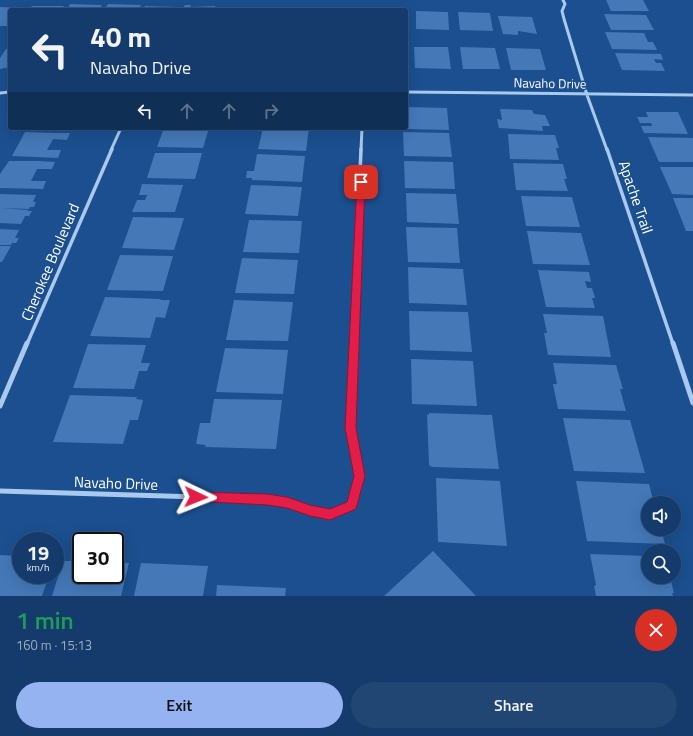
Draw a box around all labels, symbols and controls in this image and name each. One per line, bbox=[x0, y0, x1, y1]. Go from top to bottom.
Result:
text: 40 m bbox=[90, 15, 151, 58]
icon: left bbox=[24, 24, 76, 76]
text: Navaho Drive bbox=[90, 54, 191, 81]
street label: Navaho Drive bbox=[513, 72, 587, 94]
icon: left bbox=[134, 100, 156, 122]
icon: ahead bbox=[176, 100, 198, 122]
icon: ahead bbox=[218, 100, 240, 122]
icon: right bbox=[260, 100, 282, 122]
street label: Apache Trail bbox=[613, 157, 659, 237]
pin bbox=[344, 165, 378, 199]
icon: arrive bbox=[350, 171, 372, 193]
street label: Cherokee Boulevard bbox=[15, 200, 85, 324]
street label: Navaho Drive bbox=[73, 470, 159, 496]
position arrow bbox=[175, 476, 217, 518]
map controls bbox=[641, 496, 681, 584]
button: sound bbox=[641, 496, 681, 536]
speed limit sign: 30 bbox=[72, 532, 124, 584]
text: 19 bbox=[27, 537, 49, 568]
button: search bbox=[641, 544, 681, 584]
text: km/h bbox=[27, 560, 49, 575]
text: 1 min bbox=[16, 602, 74, 638]
button: close bbox=[635, 609, 677, 651]
text: 160 m · 15:13 bbox=[16, 635, 92, 655]
button: Exit bbox=[16, 682, 343, 728]
button: Share bbox=[351, 682, 677, 728]

